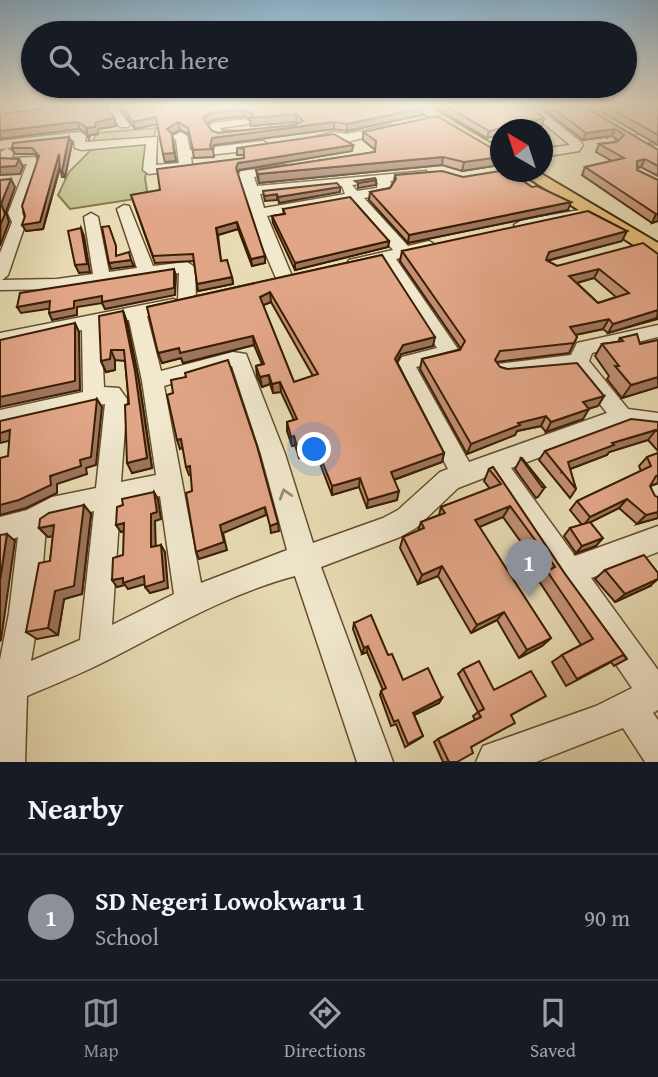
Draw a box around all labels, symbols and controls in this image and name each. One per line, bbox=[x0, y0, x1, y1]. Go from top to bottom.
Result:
search box bbox=[21, 21, 637, 98]
text: Search here bbox=[101, 40, 229, 79]
icon: search bbox=[45, 41, 83, 79]
north arrow bbox=[490, 119, 553, 182]
your location bbox=[297, 432, 331, 466]
one-way arrow bbox=[278, 488, 293, 500]
pin: 1 bbox=[506, 539, 552, 597]
text: Nearby bbox=[28, 786, 124, 830]
text: SD Negeri Lowokwaru 1 bbox=[95, 881, 365, 920]
text: 1 bbox=[45, 901, 57, 934]
text: 90 m bbox=[584, 901, 630, 934]
text: School bbox=[95, 920, 159, 953]
tab: Map bbox=[82, 994, 120, 1064]
tab: Directions bbox=[284, 994, 366, 1064]
tab: Saved bbox=[530, 994, 576, 1064]

